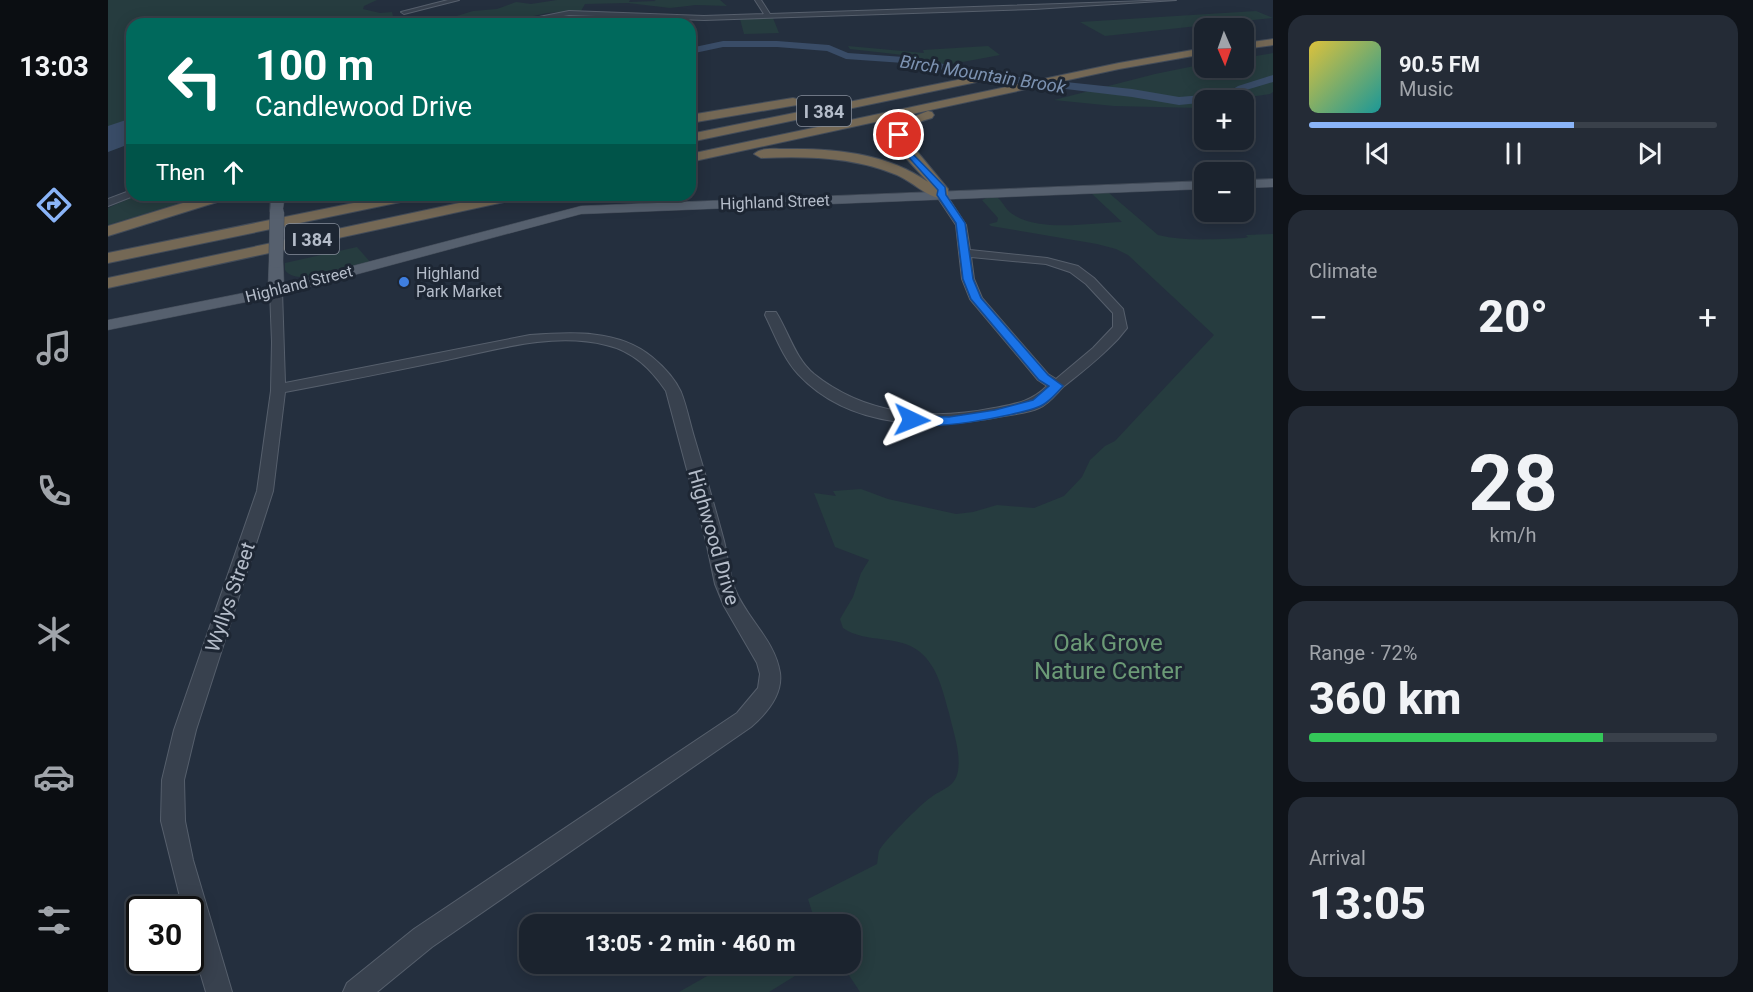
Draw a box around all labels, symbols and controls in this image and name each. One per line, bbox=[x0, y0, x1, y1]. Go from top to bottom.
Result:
north arrow bbox=[1194, 18, 1254, 78]
map controls bbox=[1194, 18, 1254, 222]
text: 100 m bbox=[255, 41, 374, 90]
icon: left bbox=[156, 42, 234, 120]
text: 13:03 bbox=[19, 51, 89, 83]
water label: Birch Mountain Brook bbox=[899, 51, 1068, 98]
text: 90.5 FM bbox=[1399, 52, 1480, 77]
text: Music bbox=[1399, 77, 1453, 101]
button: + bbox=[1194, 90, 1254, 150]
text: Candlewood Drive bbox=[255, 91, 472, 123]
road number: I 384 bbox=[797, 96, 851, 126]
pin bbox=[873, 109, 924, 160]
icon: arrive bbox=[882, 118, 915, 151]
icon: previous bbox=[1361, 137, 1394, 170]
icon: pause bbox=[1497, 137, 1530, 170]
icon: next bbox=[1633, 137, 1666, 170]
icon: ahead bbox=[217, 156, 250, 189]
text: Then bbox=[156, 160, 205, 185]
button: − bbox=[1194, 162, 1254, 222]
icon: directions bbox=[33, 184, 75, 226]
street label: Highland Street bbox=[720, 191, 830, 213]
road number: I 384 bbox=[285, 224, 339, 254]
text: Climate bbox=[1309, 259, 1377, 283]
street label: Highland Street bbox=[243, 262, 355, 306]
place label: Highland Park Market bbox=[416, 264, 502, 301]
marker: Highland Park Market bbox=[397, 275, 411, 289]
text: 20° bbox=[1478, 290, 1548, 343]
text: − bbox=[1309, 298, 1328, 337]
text: + bbox=[1698, 298, 1717, 337]
icon: music bbox=[33, 327, 75, 369]
position arrow bbox=[880, 388, 944, 452]
text: 28 bbox=[1468, 438, 1558, 529]
street label: Highwood Drive bbox=[683, 466, 745, 608]
icon: phone bbox=[33, 470, 75, 512]
text: km/h bbox=[1490, 523, 1536, 547]
street label: Wyllys Street bbox=[200, 539, 260, 655]
icon: climate bbox=[33, 613, 75, 655]
park label: Oak Grove Nature Center bbox=[1034, 629, 1182, 685]
text: Range · 72% bbox=[1309, 641, 1417, 665]
text: 360 km bbox=[1309, 672, 1461, 725]
icon: car bbox=[33, 756, 75, 798]
text: Arrival bbox=[1309, 846, 1366, 870]
text: 13:05 bbox=[1309, 877, 1426, 930]
speed limit sign: 30 bbox=[126, 896, 204, 974]
icon: filters bbox=[33, 899, 75, 941]
text: 13:05 · 2 min · 460 m bbox=[585, 931, 795, 956]

